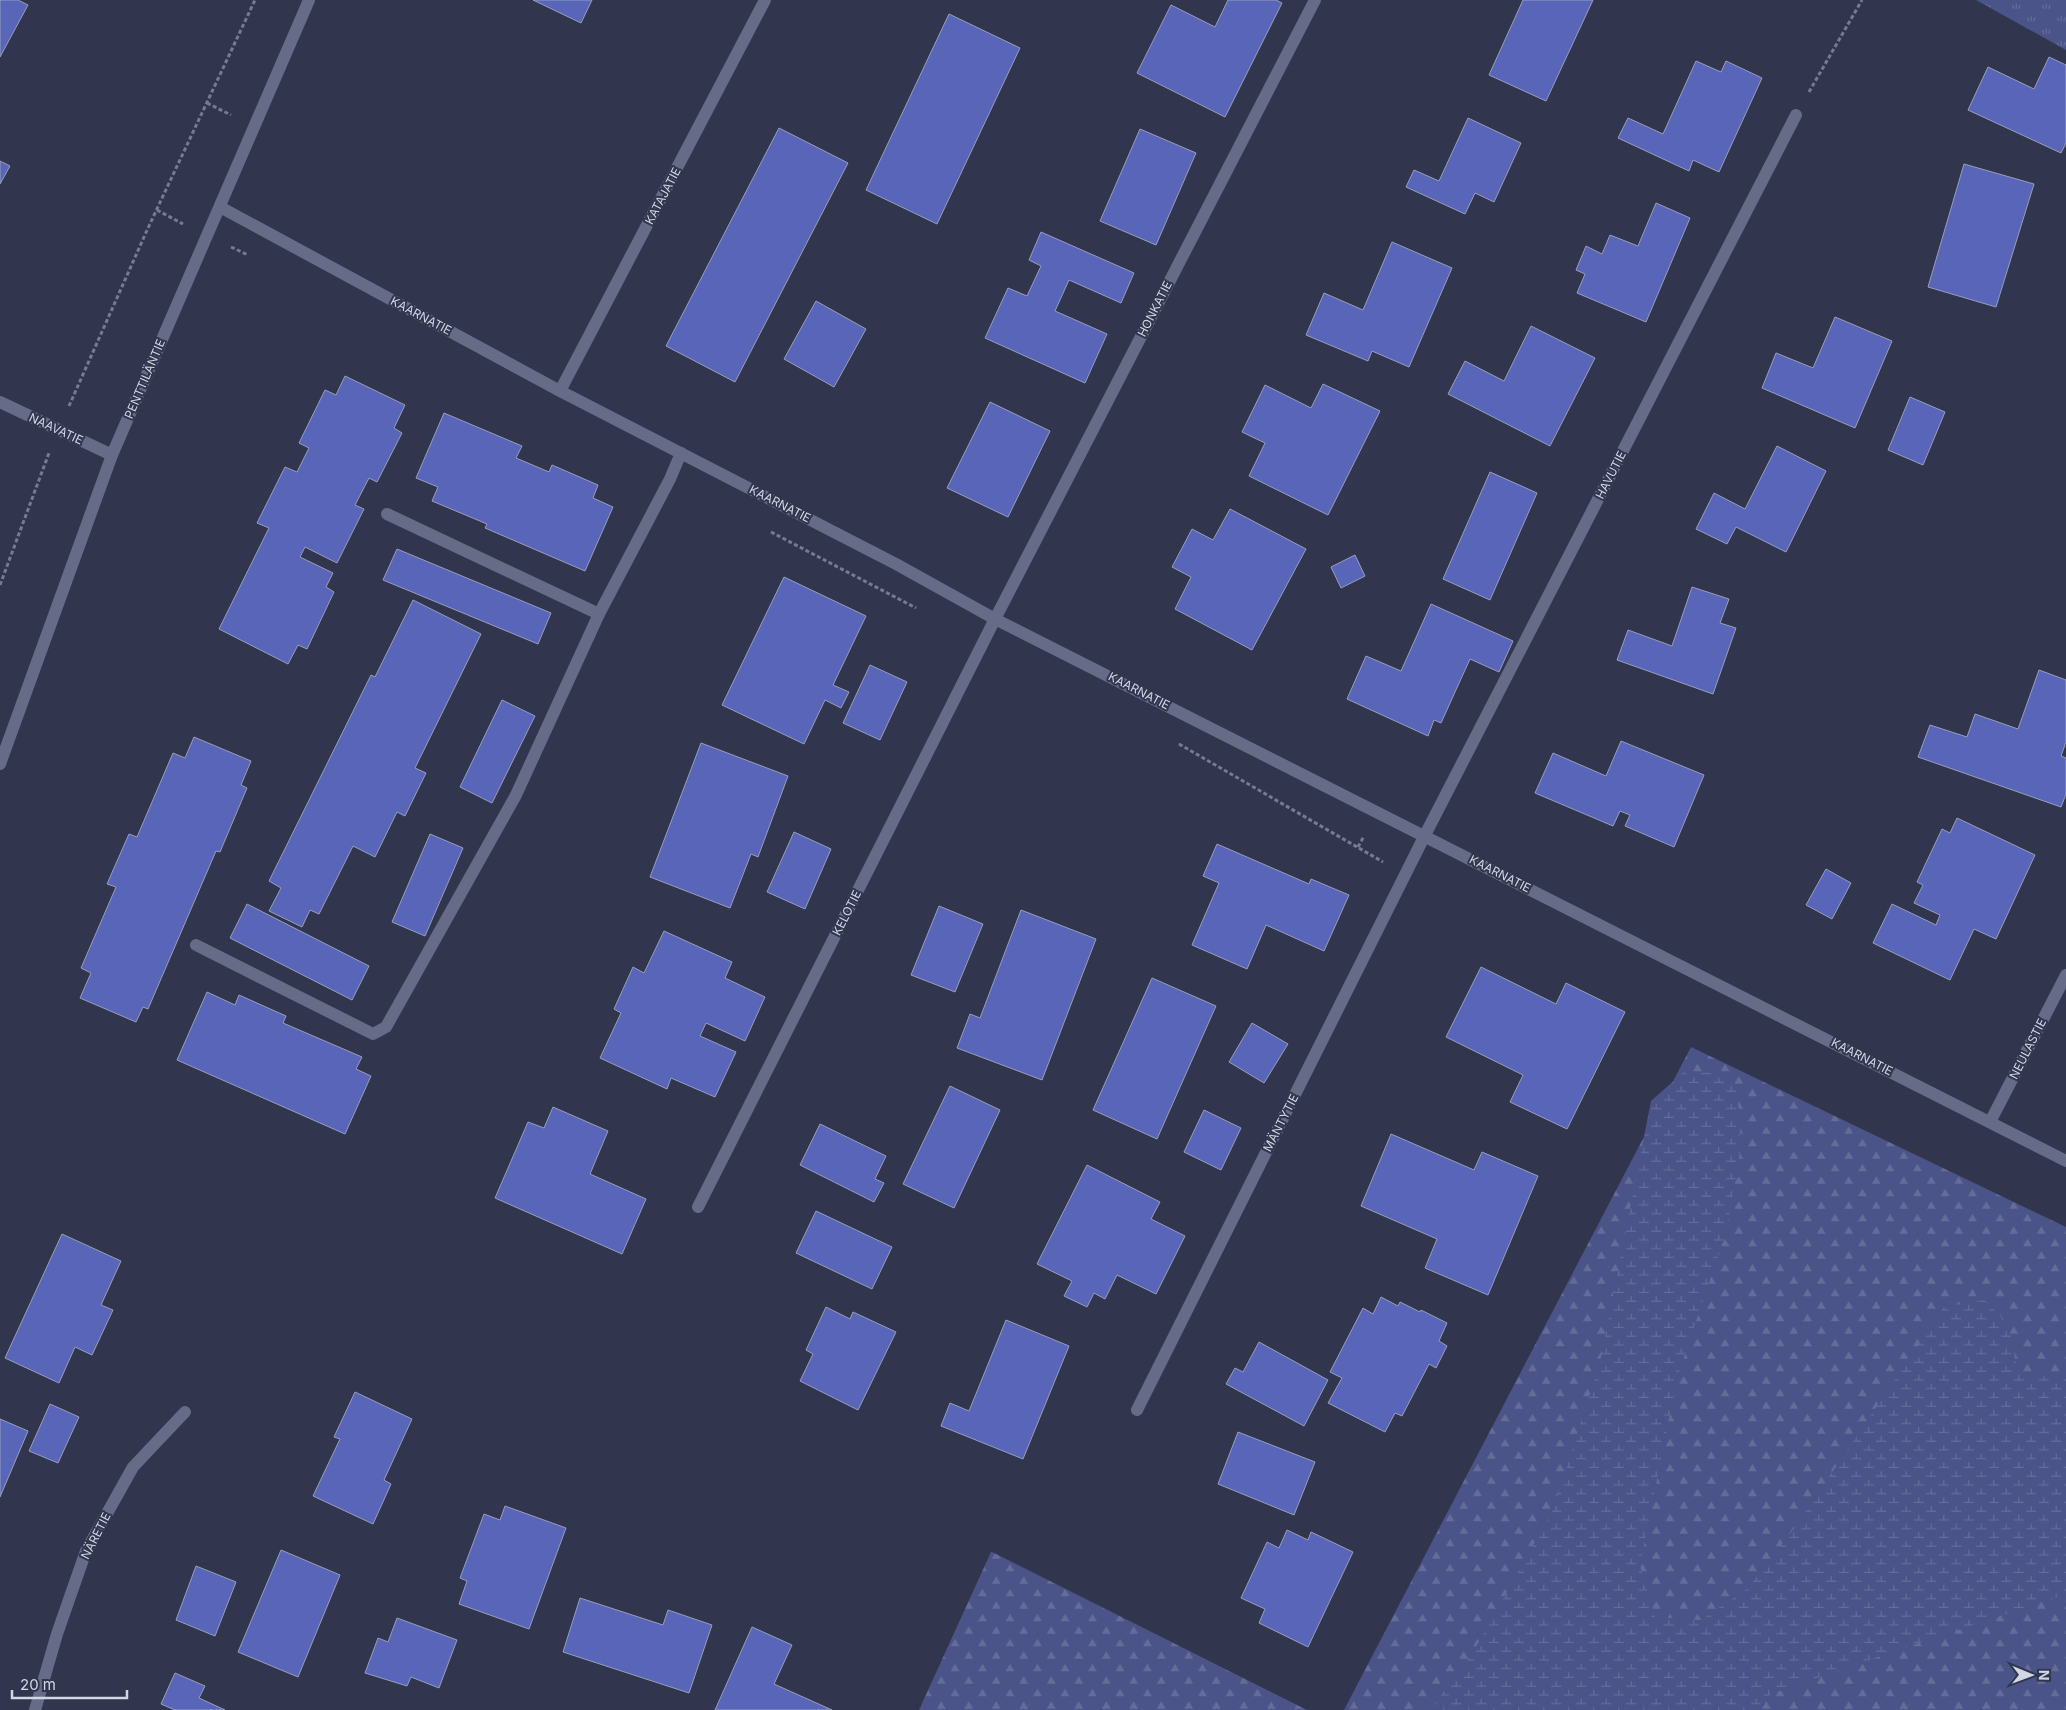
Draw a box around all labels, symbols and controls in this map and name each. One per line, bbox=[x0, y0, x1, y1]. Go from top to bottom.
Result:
street label: KATAJATIE bbox=[641, 165, 684, 227]
street label: HONKATIE bbox=[1134, 278, 1175, 339]
street label: KAARNATIE bbox=[388, 293, 454, 338]
street label: PENTTILÄNTIE bbox=[121, 337, 168, 421]
street label: NAAVATIE bbox=[27, 410, 86, 448]
street label: HAVUTIE bbox=[1592, 448, 1629, 501]
street label: KAARNATIE bbox=[747, 482, 813, 525]
street label: KAARNATIE bbox=[1106, 669, 1172, 712]
street label: KAARNATIE bbox=[1467, 852, 1533, 895]
street label: KELOTIE bbox=[829, 888, 864, 938]
street label: NEULASTIE bbox=[2006, 1016, 2049, 1082]
street label: KAARNATIE bbox=[1829, 1035, 1895, 1078]
street label: MÄNTYTIE bbox=[1260, 1091, 1301, 1154]
street label: NÄRETIE bbox=[77, 1510, 114, 1562]
north arrow bbox=[2006, 1650, 2056, 1700]
scale bar bbox=[12, 1668, 128, 1700]
text: N bbox=[2036, 1670, 2053, 1681]
text: 20 m bbox=[20, 1675, 56, 1694]

